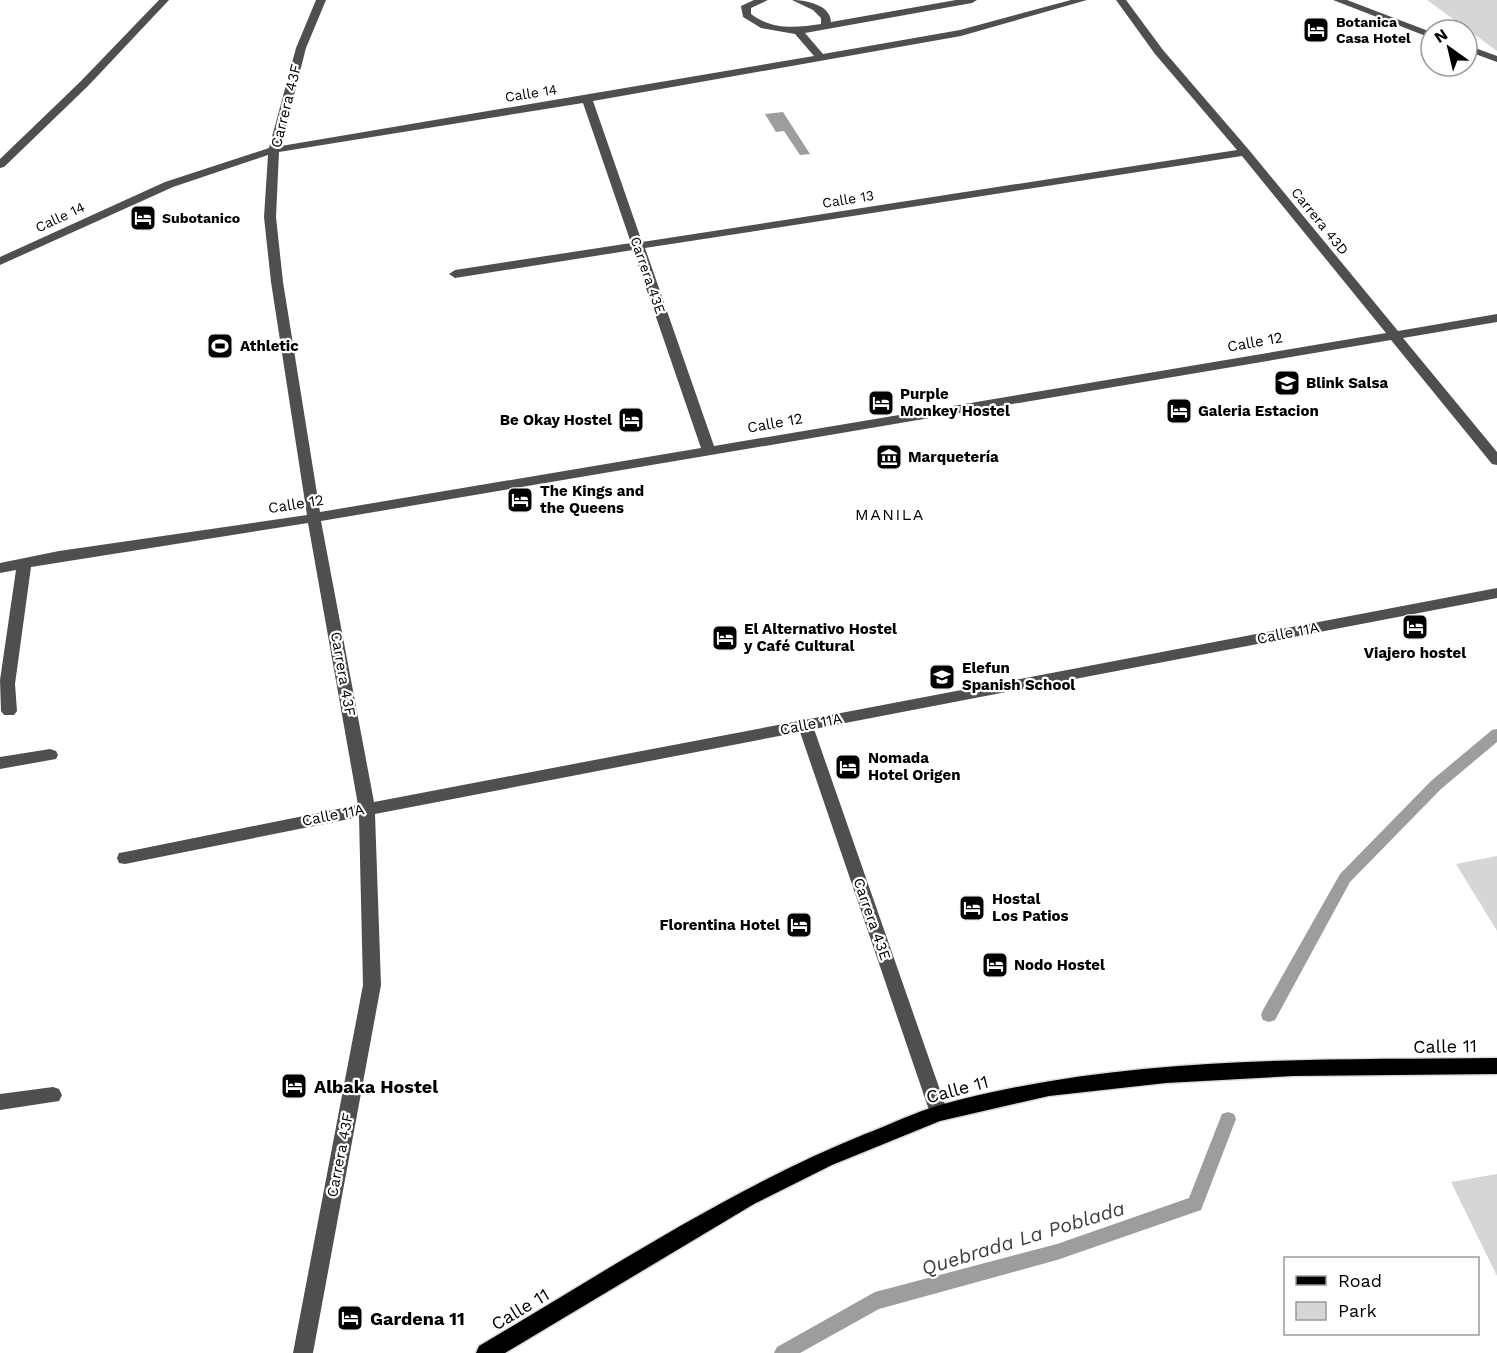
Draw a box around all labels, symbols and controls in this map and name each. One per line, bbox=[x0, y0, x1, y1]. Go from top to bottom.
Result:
place label: Botanica Casa Hotel bbox=[1336, 14, 1411, 46]
hotel icon: Botanica Casa Hotel bbox=[1301, 15, 1331, 45]
north arrow bbox=[1419, 18, 1479, 78]
text: N bbox=[1431, 25, 1451, 47]
street label: Carrera 43F bbox=[267, 62, 305, 150]
street label: Calle 14 bbox=[504, 81, 558, 105]
street label: Carrera 43D bbox=[1288, 184, 1352, 258]
street label: Calle 13 bbox=[821, 187, 875, 211]
street label: Calle 14 bbox=[33, 199, 87, 235]
hotel icon: Subotanico bbox=[128, 203, 158, 233]
place label: Subotanico bbox=[162, 210, 240, 226]
street label: Carrera 43E bbox=[627, 234, 669, 316]
street label: Calle 12 bbox=[1226, 328, 1284, 356]
sports icon: Athletic bbox=[205, 331, 235, 361]
place label: Athletic bbox=[240, 337, 299, 355]
school or university icon: Blink Salsa bbox=[1272, 368, 1302, 398]
place label: Blink Salsa bbox=[1306, 374, 1388, 392]
place label: Purple Monkey Hostel bbox=[900, 385, 1010, 420]
hotel icon: Purple Monkey Hostel bbox=[866, 388, 896, 418]
hotel icon: Galeria Estacion bbox=[1164, 396, 1194, 426]
place label: Galeria Estacion bbox=[1198, 402, 1319, 420]
hotel icon: Be Okay Hostel bbox=[616, 405, 646, 435]
street label: Calle 12 bbox=[746, 409, 804, 437]
place label: Be Okay Hostel bbox=[500, 411, 612, 429]
museum icon: Marquetería bbox=[874, 442, 904, 472]
place label: Marquetería bbox=[908, 448, 999, 466]
place label: The Kings and the Queens bbox=[540, 482, 644, 517]
hotel icon: The Kings and the Queens bbox=[505, 485, 535, 515]
street label: Calle 12 bbox=[267, 491, 325, 517]
district label: MANILA bbox=[855, 505, 925, 524]
hotel icon: Viajero hostel bbox=[1400, 612, 1430, 642]
street label: Calle 11A bbox=[1255, 618, 1321, 648]
place label: El Alternativo Hostel y Café Cultural bbox=[743, 620, 897, 655]
hotel icon: El Alternativo Hostel y Café Cultural bbox=[710, 623, 740, 653]
street label: Carrera 43F bbox=[327, 630, 359, 718]
place label: Viajero hostel bbox=[1364, 644, 1466, 662]
place label: Elefun Spanish School bbox=[962, 659, 1075, 694]
school or university icon: Elefun Spanish School bbox=[927, 662, 957, 692]
street label: Calle 11A bbox=[778, 709, 844, 739]
place label: Nomada Hotel Origen bbox=[868, 749, 960, 784]
hotel icon: Nomada Hotel Origen bbox=[833, 752, 863, 782]
street label: Calle 11A bbox=[300, 800, 366, 830]
street label: Carrera 43E bbox=[849, 875, 895, 963]
place label: Hostal Los Patios bbox=[992, 890, 1069, 925]
hotel icon: Hostal Los Patios bbox=[957, 893, 987, 923]
hotel icon: Florentina Hotel bbox=[784, 910, 814, 940]
place label: Florentina Hotel bbox=[659, 916, 780, 934]
hotel icon: Nodo Hostel bbox=[980, 950, 1010, 980]
place label: Nodo Hostel bbox=[1014, 956, 1105, 974]
street label: Calle 11 bbox=[1413, 1035, 1477, 1057]
hotel icon: Albaka Hostel bbox=[279, 1071, 309, 1101]
street label: Calle 11 bbox=[923, 1071, 991, 1107]
place label: Albaka Hostel bbox=[314, 1076, 438, 1097]
street label: Carrera 43F bbox=[323, 1111, 357, 1199]
water label: Quebrada La Poblada bbox=[919, 1196, 1127, 1280]
legend bbox=[1284, 1257, 1479, 1335]
text: Road bbox=[1338, 1270, 1382, 1291]
street label: Calle 11 bbox=[487, 1284, 553, 1334]
text: Park bbox=[1338, 1300, 1377, 1321]
hotel icon: Gardena 11 bbox=[335, 1303, 365, 1333]
place label: Gardena 11 bbox=[370, 1308, 465, 1329]

